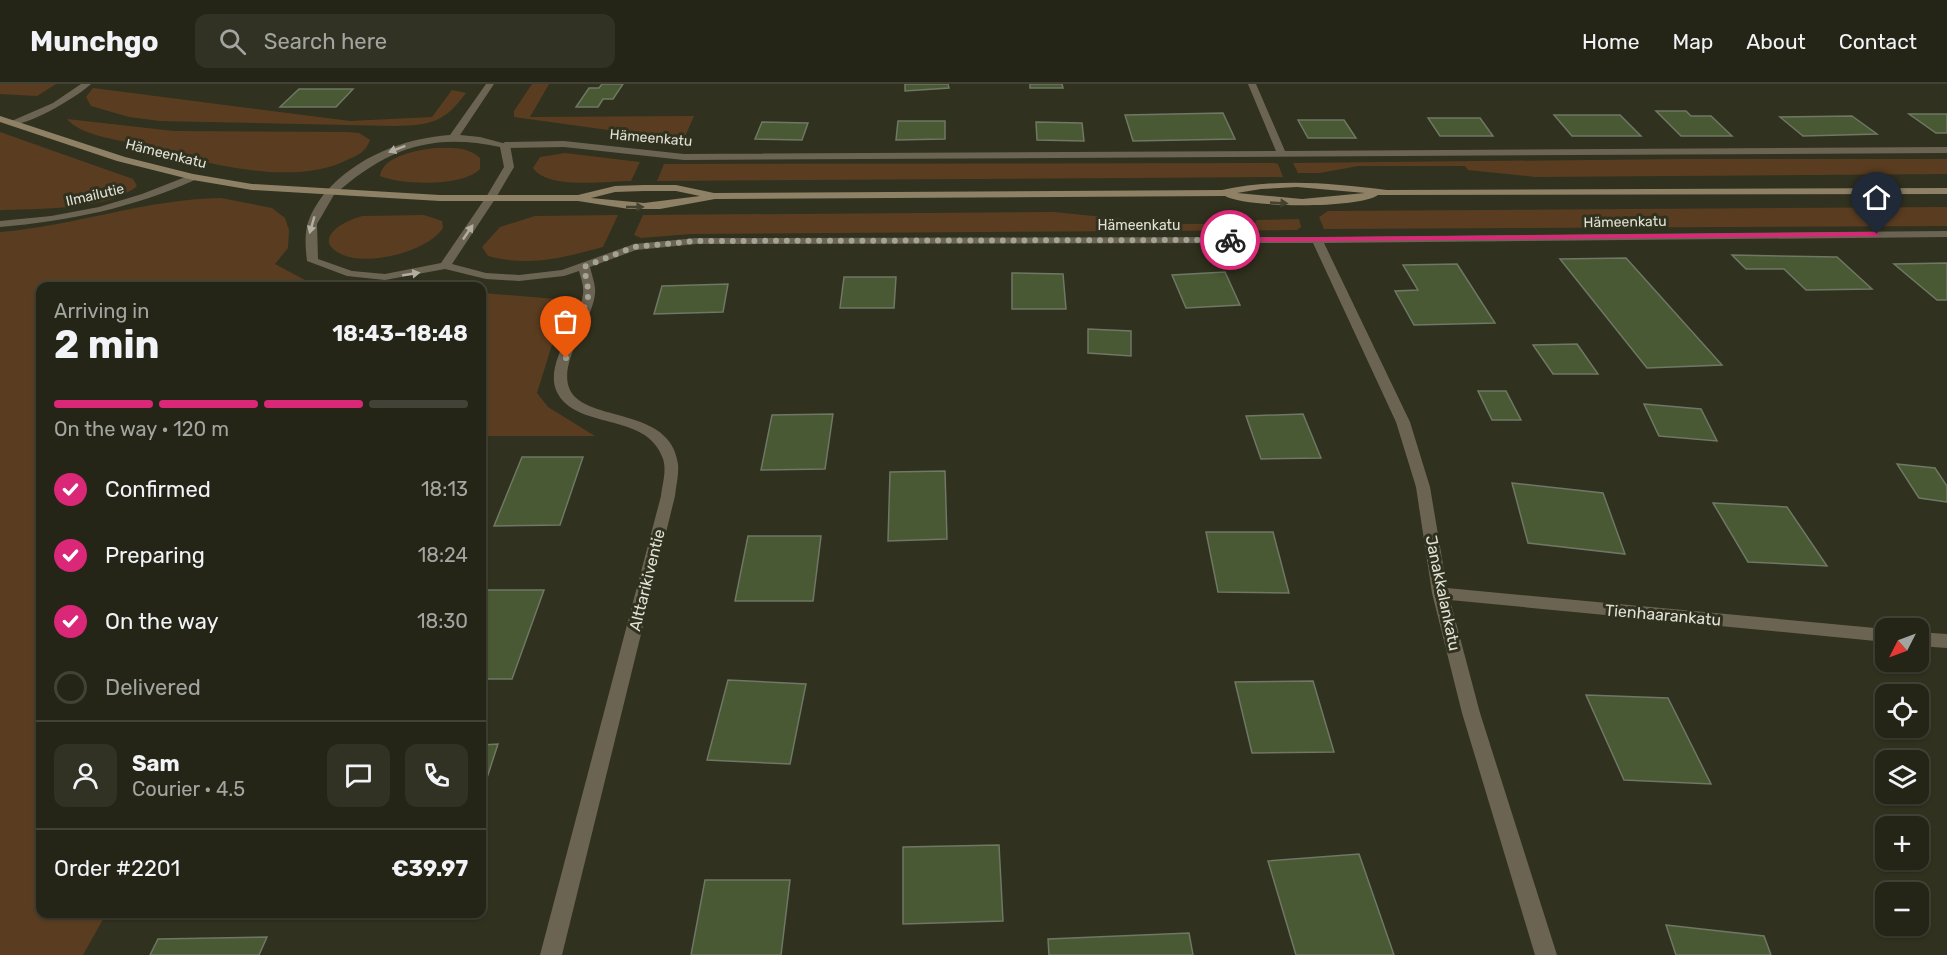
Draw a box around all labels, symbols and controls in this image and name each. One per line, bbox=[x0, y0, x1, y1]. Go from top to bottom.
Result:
search box bbox=[195, 14, 615, 68]
text: Munchgo bbox=[30, 25, 159, 58]
icon: search bbox=[216, 25, 249, 58]
text: Search here bbox=[264, 28, 387, 55]
text: Home bbox=[1582, 29, 1639, 54]
text: Map bbox=[1672, 29, 1713, 54]
text: About bbox=[1746, 29, 1806, 54]
text: Contact bbox=[1839, 29, 1917, 54]
street label: Hämeenkatu bbox=[609, 126, 693, 150]
street label: Hämeenkatu bbox=[124, 136, 208, 172]
one-way arrow bbox=[388, 145, 406, 154]
pin bbox=[1851, 172, 1902, 234]
street label: Ilmailutie bbox=[64, 180, 126, 210]
icon: home bbox=[1860, 181, 1893, 214]
one-way arrow bbox=[1270, 198, 1289, 207]
one-way arrow bbox=[625, 202, 644, 212]
courier bbox=[1200, 210, 1260, 270]
street label: Hämeenkatu bbox=[1583, 213, 1667, 231]
one-way arrow bbox=[307, 216, 316, 234]
street label: Hämeenkatu bbox=[1098, 217, 1180, 234]
one-way arrow bbox=[462, 224, 473, 241]
icon: bike bbox=[1214, 224, 1247, 257]
one-way arrow bbox=[401, 269, 420, 278]
pin bbox=[540, 296, 591, 358]
text: Arriving in bbox=[54, 299, 149, 323]
icon: bag bbox=[549, 305, 582, 338]
text: 18:43–18:48 bbox=[332, 320, 468, 347]
text: 2 min bbox=[54, 322, 160, 368]
text: On the way · 120 m bbox=[54, 417, 229, 441]
icon: check bbox=[54, 473, 87, 506]
text: Confirmed bbox=[105, 476, 211, 503]
text: 18:13 bbox=[421, 477, 468, 501]
street label: Alttarikiventie bbox=[625, 527, 669, 633]
street label: Janakkalankatu bbox=[1421, 533, 1465, 653]
icon: check bbox=[54, 539, 87, 572]
text: Preparing bbox=[105, 542, 205, 569]
text: 18:24 bbox=[418, 543, 468, 567]
street label: Tienhaarankatu bbox=[1604, 600, 1722, 630]
icon: check bbox=[54, 605, 87, 638]
text: On the way bbox=[105, 608, 219, 635]
text: 18:30 bbox=[417, 609, 468, 633]
north arrow bbox=[1875, 618, 1929, 672]
map controls bbox=[1875, 618, 1929, 936]
text: Delivered bbox=[105, 674, 201, 701]
button: locate bbox=[1875, 684, 1929, 738]
button: person bbox=[54, 744, 117, 807]
button: chat bbox=[327, 744, 390, 807]
button: phone bbox=[405, 744, 468, 807]
text: Sam bbox=[132, 750, 180, 777]
button: layers bbox=[1875, 750, 1929, 804]
text: Courier · 4.5 bbox=[132, 777, 245, 801]
button: + bbox=[1875, 816, 1929, 870]
text: Order #2201 bbox=[54, 855, 180, 882]
text: €39.97 bbox=[391, 855, 468, 882]
button: − bbox=[1875, 882, 1929, 936]

